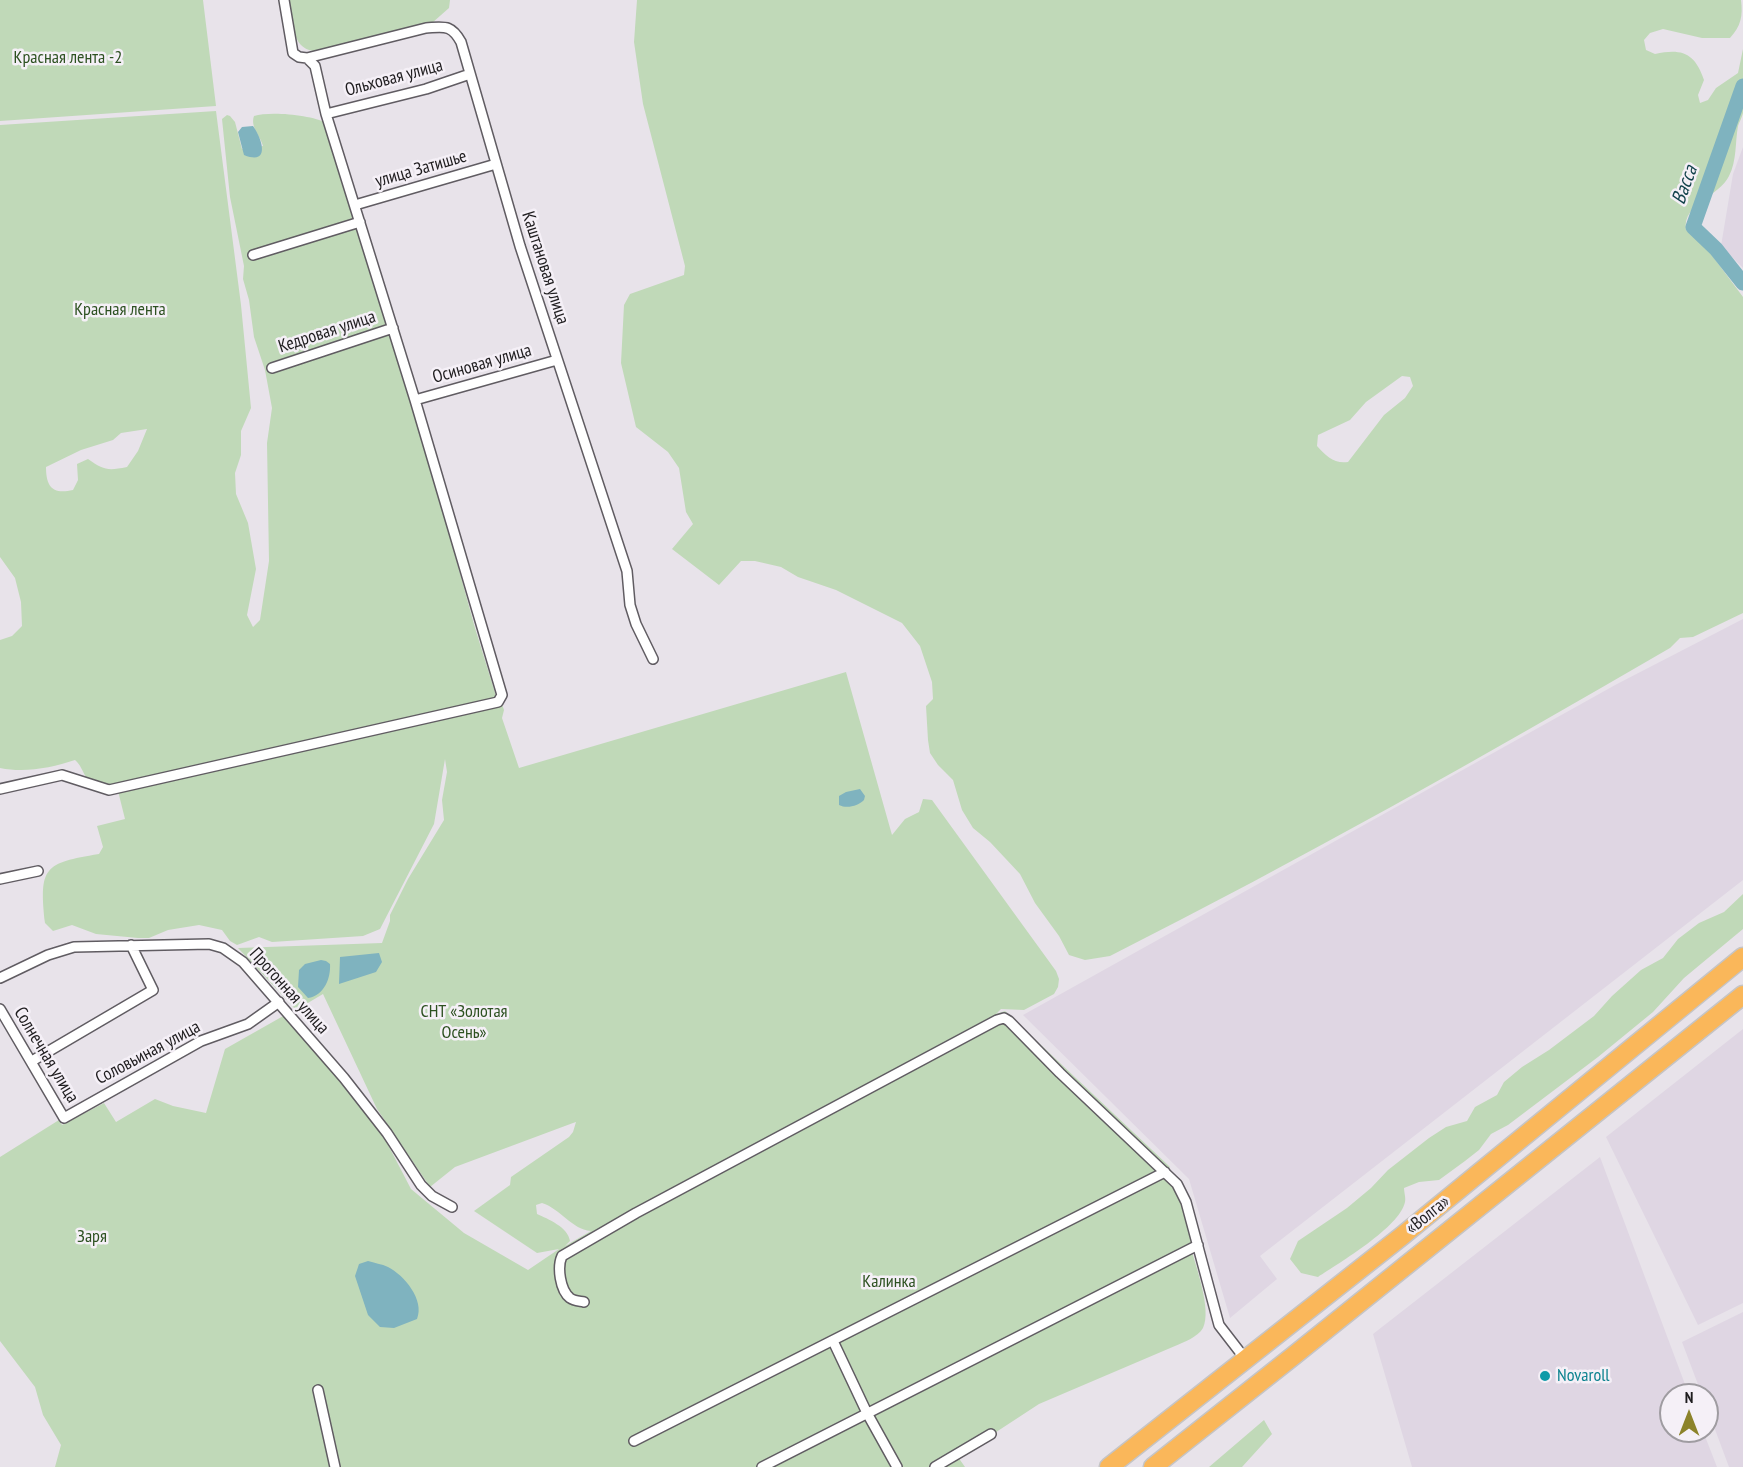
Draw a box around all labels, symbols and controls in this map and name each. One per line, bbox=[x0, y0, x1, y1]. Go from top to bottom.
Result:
park label: Красная лента -2 bbox=[14, 47, 122, 69]
street label: Ольховая улица bbox=[343, 55, 445, 101]
street label: улица Затишье bbox=[373, 146, 469, 192]
water label: Васса bbox=[1667, 162, 1703, 208]
street label: Каштановая улица bbox=[517, 209, 573, 327]
park label: Красная лента bbox=[74, 299, 166, 321]
street label: Кедровая улица bbox=[276, 306, 378, 358]
street label: Осиновая улица bbox=[430, 340, 534, 388]
street label: Прогонная улица bbox=[245, 943, 333, 1039]
park label: СНТ «Золотая Осень» bbox=[420, 1001, 508, 1044]
street label: Солнечная улица bbox=[9, 1003, 83, 1107]
street label: Соловьиная улица bbox=[92, 1016, 204, 1090]
street label: «Волга» bbox=[1402, 1191, 1454, 1239]
park label: Заря bbox=[77, 1226, 107, 1248]
park label: Калинка bbox=[862, 1271, 916, 1293]
place label: Novaroll bbox=[1557, 1365, 1610, 1387]
marker: Novaroll bbox=[1538, 1369, 1552, 1383]
north arrow bbox=[1659, 1383, 1719, 1443]
text: N bbox=[1685, 1387, 1693, 1407]

